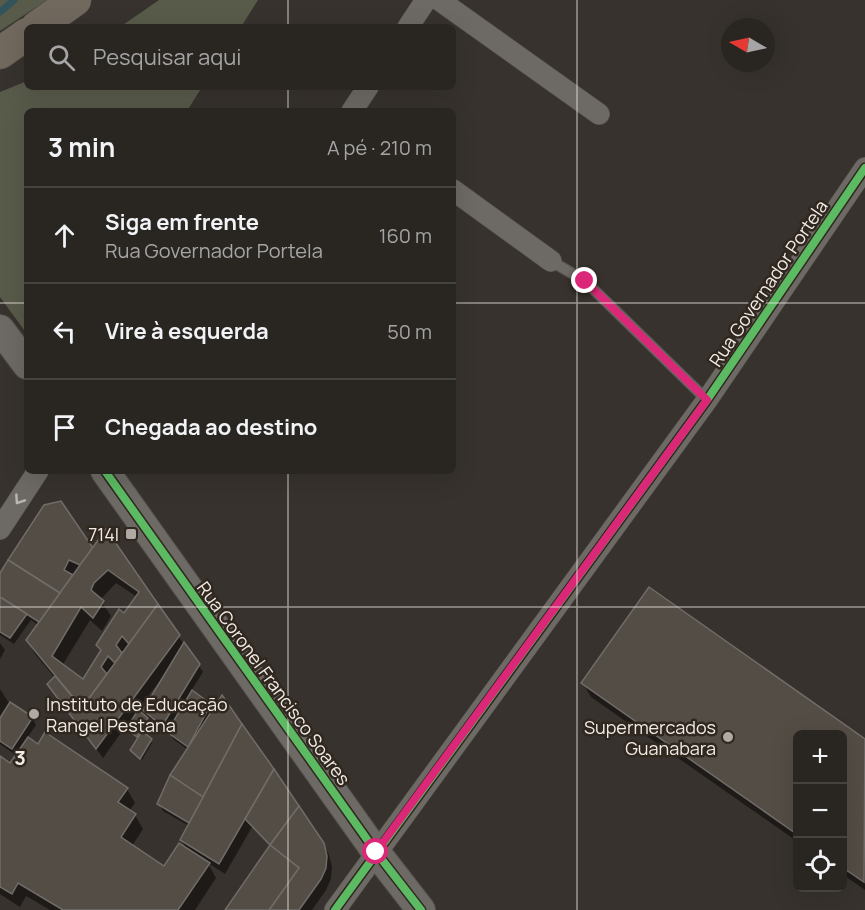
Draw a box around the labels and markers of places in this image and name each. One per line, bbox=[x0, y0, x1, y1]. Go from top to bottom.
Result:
place label: 714I bbox=[88, 522, 119, 546]
marker: 714I bbox=[124, 527, 138, 541]
place label: Instituto de Educação Rangel Pestana bbox=[46, 692, 228, 737]
marker: Instituto de Educação Rangel Pestana bbox=[27, 707, 41, 721]
place label: Supermercados Guanabara bbox=[584, 715, 716, 760]
marker: Supermercados Guanabara bbox=[721, 730, 735, 744]

